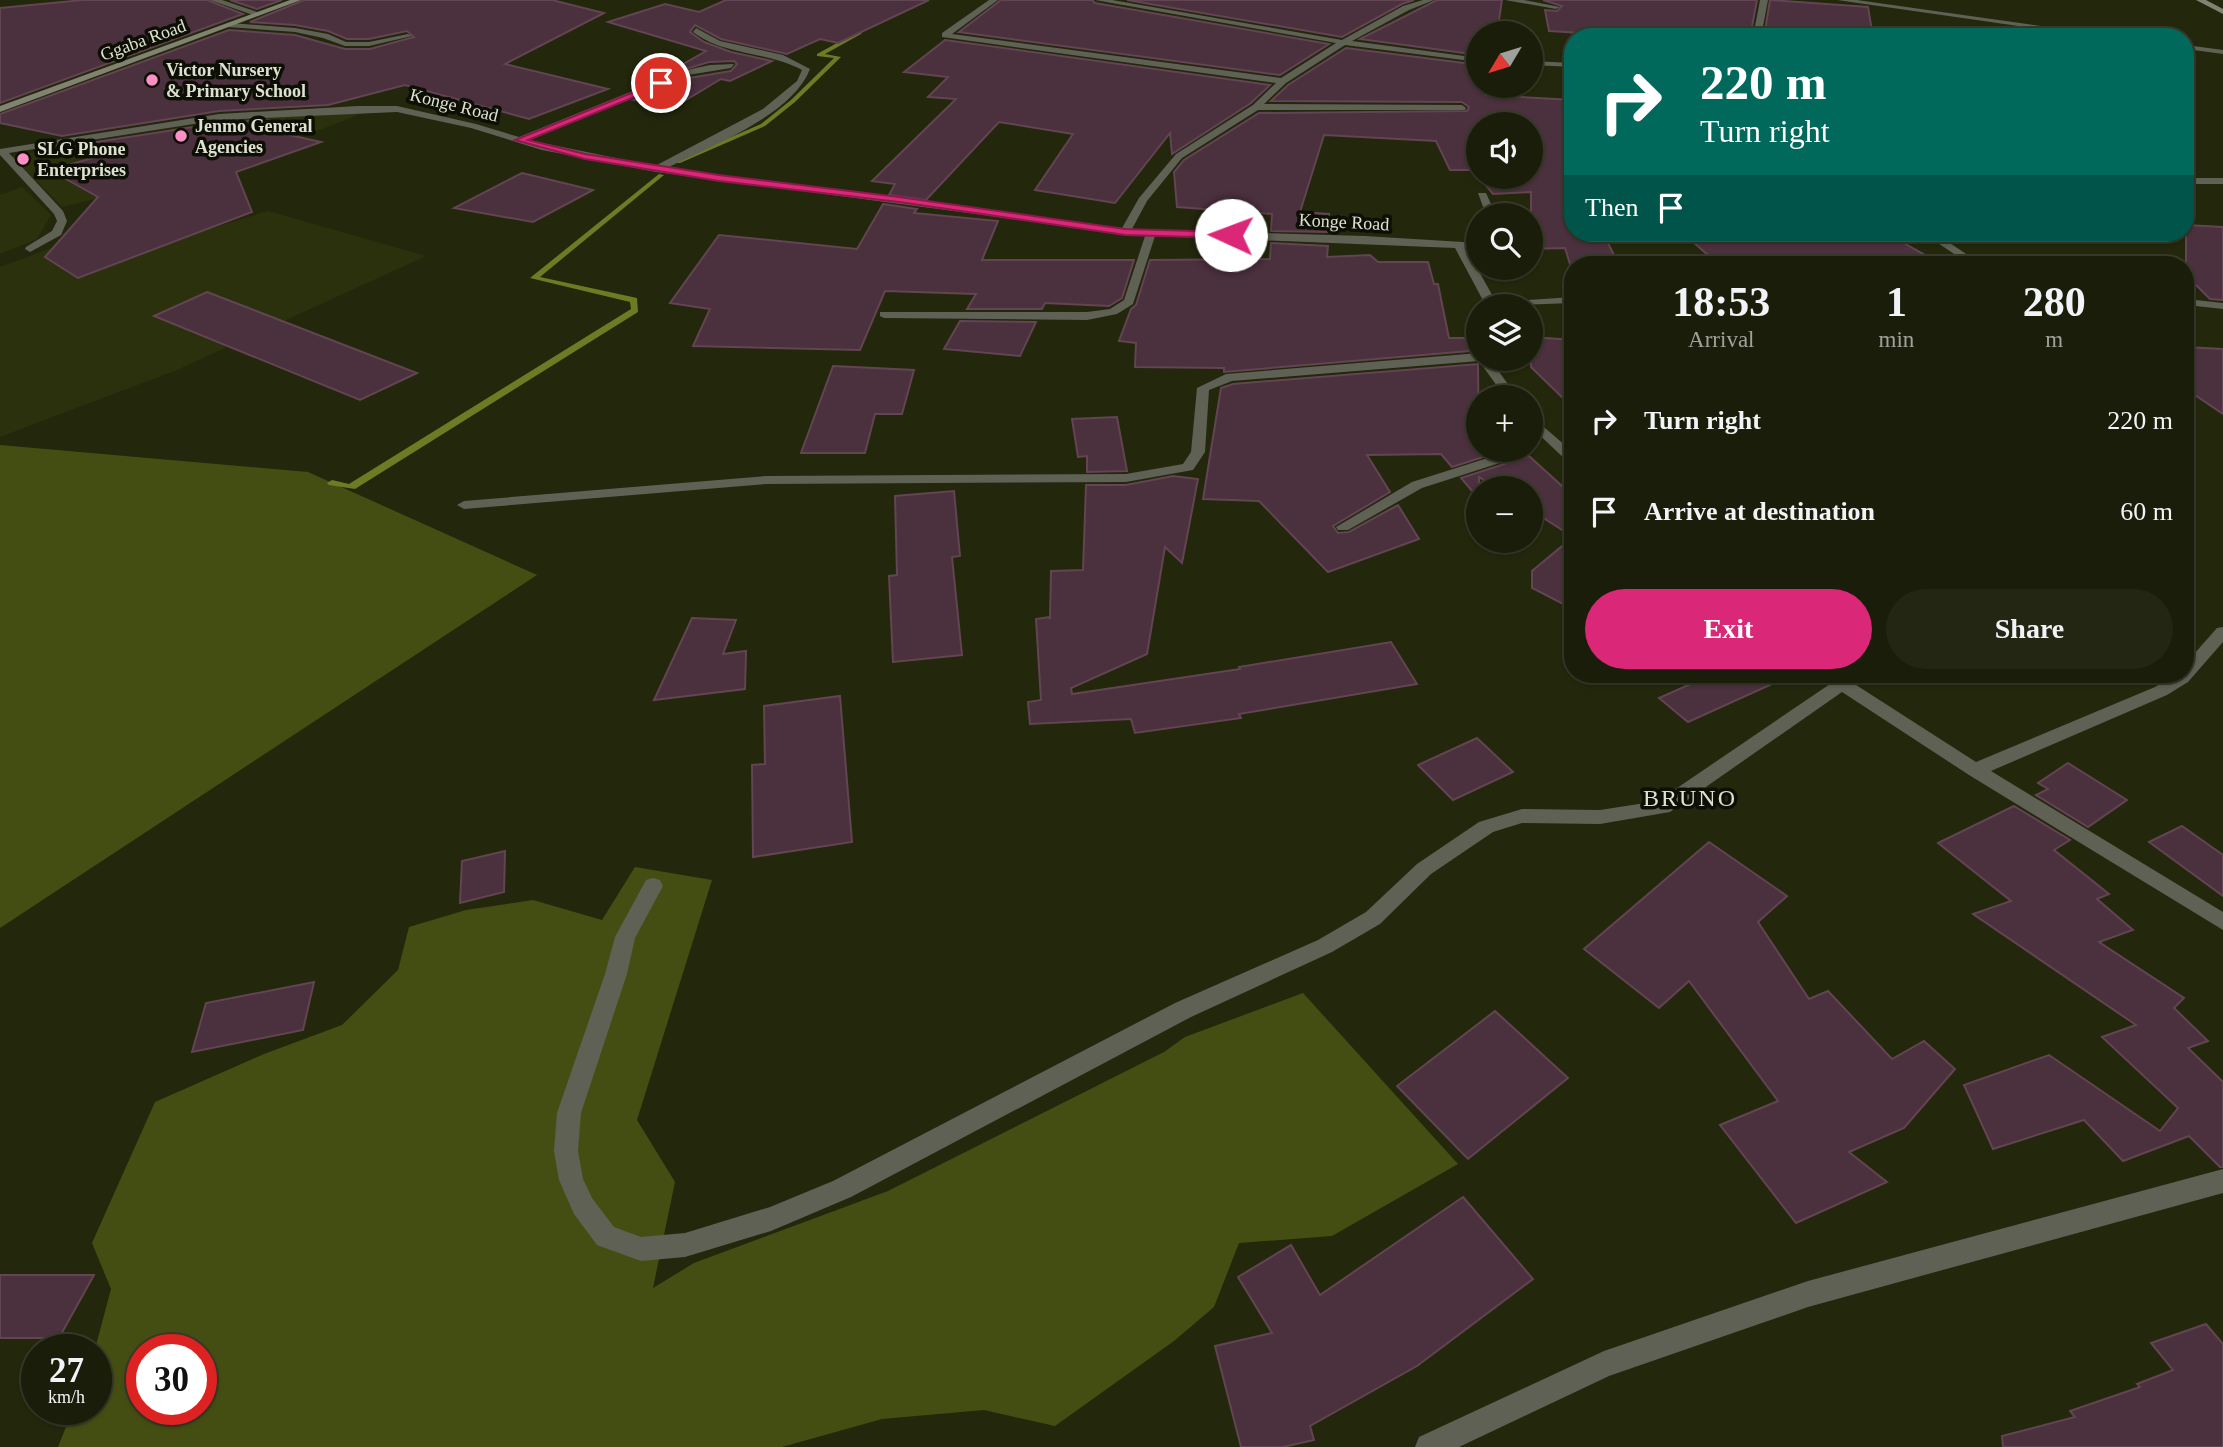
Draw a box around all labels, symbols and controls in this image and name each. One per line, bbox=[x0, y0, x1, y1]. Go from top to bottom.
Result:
street label: Ggaba Road bbox=[98, 15, 188, 65]
north arrow bbox=[1466, 21, 1544, 98]
map controls bbox=[1466, 21, 1543, 553]
pin bbox=[631, 53, 691, 113]
text: 220 m bbox=[1700, 55, 1827, 110]
icon: right bbox=[1585, 56, 1676, 147]
place label: Victor Nursery & Primary School bbox=[166, 60, 306, 101]
icon: arrive bbox=[642, 64, 680, 102]
marker: Victor Nursery & Primary School bbox=[144, 72, 160, 88]
street label: Konge Road bbox=[408, 84, 500, 126]
button: sound bbox=[1466, 112, 1543, 189]
text: Turn right bbox=[1700, 113, 1830, 149]
place label: Jenmo General Agencies bbox=[195, 116, 312, 157]
marker: Jenmo General Agencies bbox=[173, 128, 189, 144]
place label: SLG Phone Enterprises bbox=[37, 139, 126, 180]
marker: SLG Phone Enterprises bbox=[15, 151, 31, 167]
icon: arrive bbox=[1652, 189, 1690, 227]
text: Then bbox=[1585, 193, 1638, 222]
position arrow bbox=[1194, 198, 1268, 272]
button: search bbox=[1466, 203, 1543, 280]
street label: Konge Road bbox=[1298, 210, 1390, 234]
text: 18:53 bbox=[1672, 279, 1770, 325]
text: 1 bbox=[1886, 279, 1907, 325]
text: 280 bbox=[2023, 279, 2086, 325]
button: layers bbox=[1466, 294, 1543, 371]
text: Arrival bbox=[1688, 327, 1755, 352]
text: min bbox=[1879, 327, 1914, 352]
text: m bbox=[2045, 327, 2063, 352]
button: + bbox=[1466, 385, 1543, 462]
icon: right bbox=[1585, 402, 1623, 440]
text: Turn right bbox=[1644, 406, 1761, 435]
text: 220 m bbox=[2107, 406, 2173, 435]
button: − bbox=[1466, 476, 1543, 553]
icon: arrive bbox=[1585, 493, 1623, 531]
text: Arrive at destination bbox=[1644, 497, 1875, 526]
text: 60 m bbox=[2120, 497, 2173, 526]
button: Exit bbox=[1585, 589, 1872, 669]
button: Share bbox=[1886, 589, 2173, 669]
district label: BRUNO bbox=[1643, 785, 1737, 811]
speed limit sign: 30 bbox=[126, 1334, 217, 1425]
text: 27 bbox=[49, 1351, 84, 1390]
text: km/h bbox=[48, 1387, 85, 1407]

